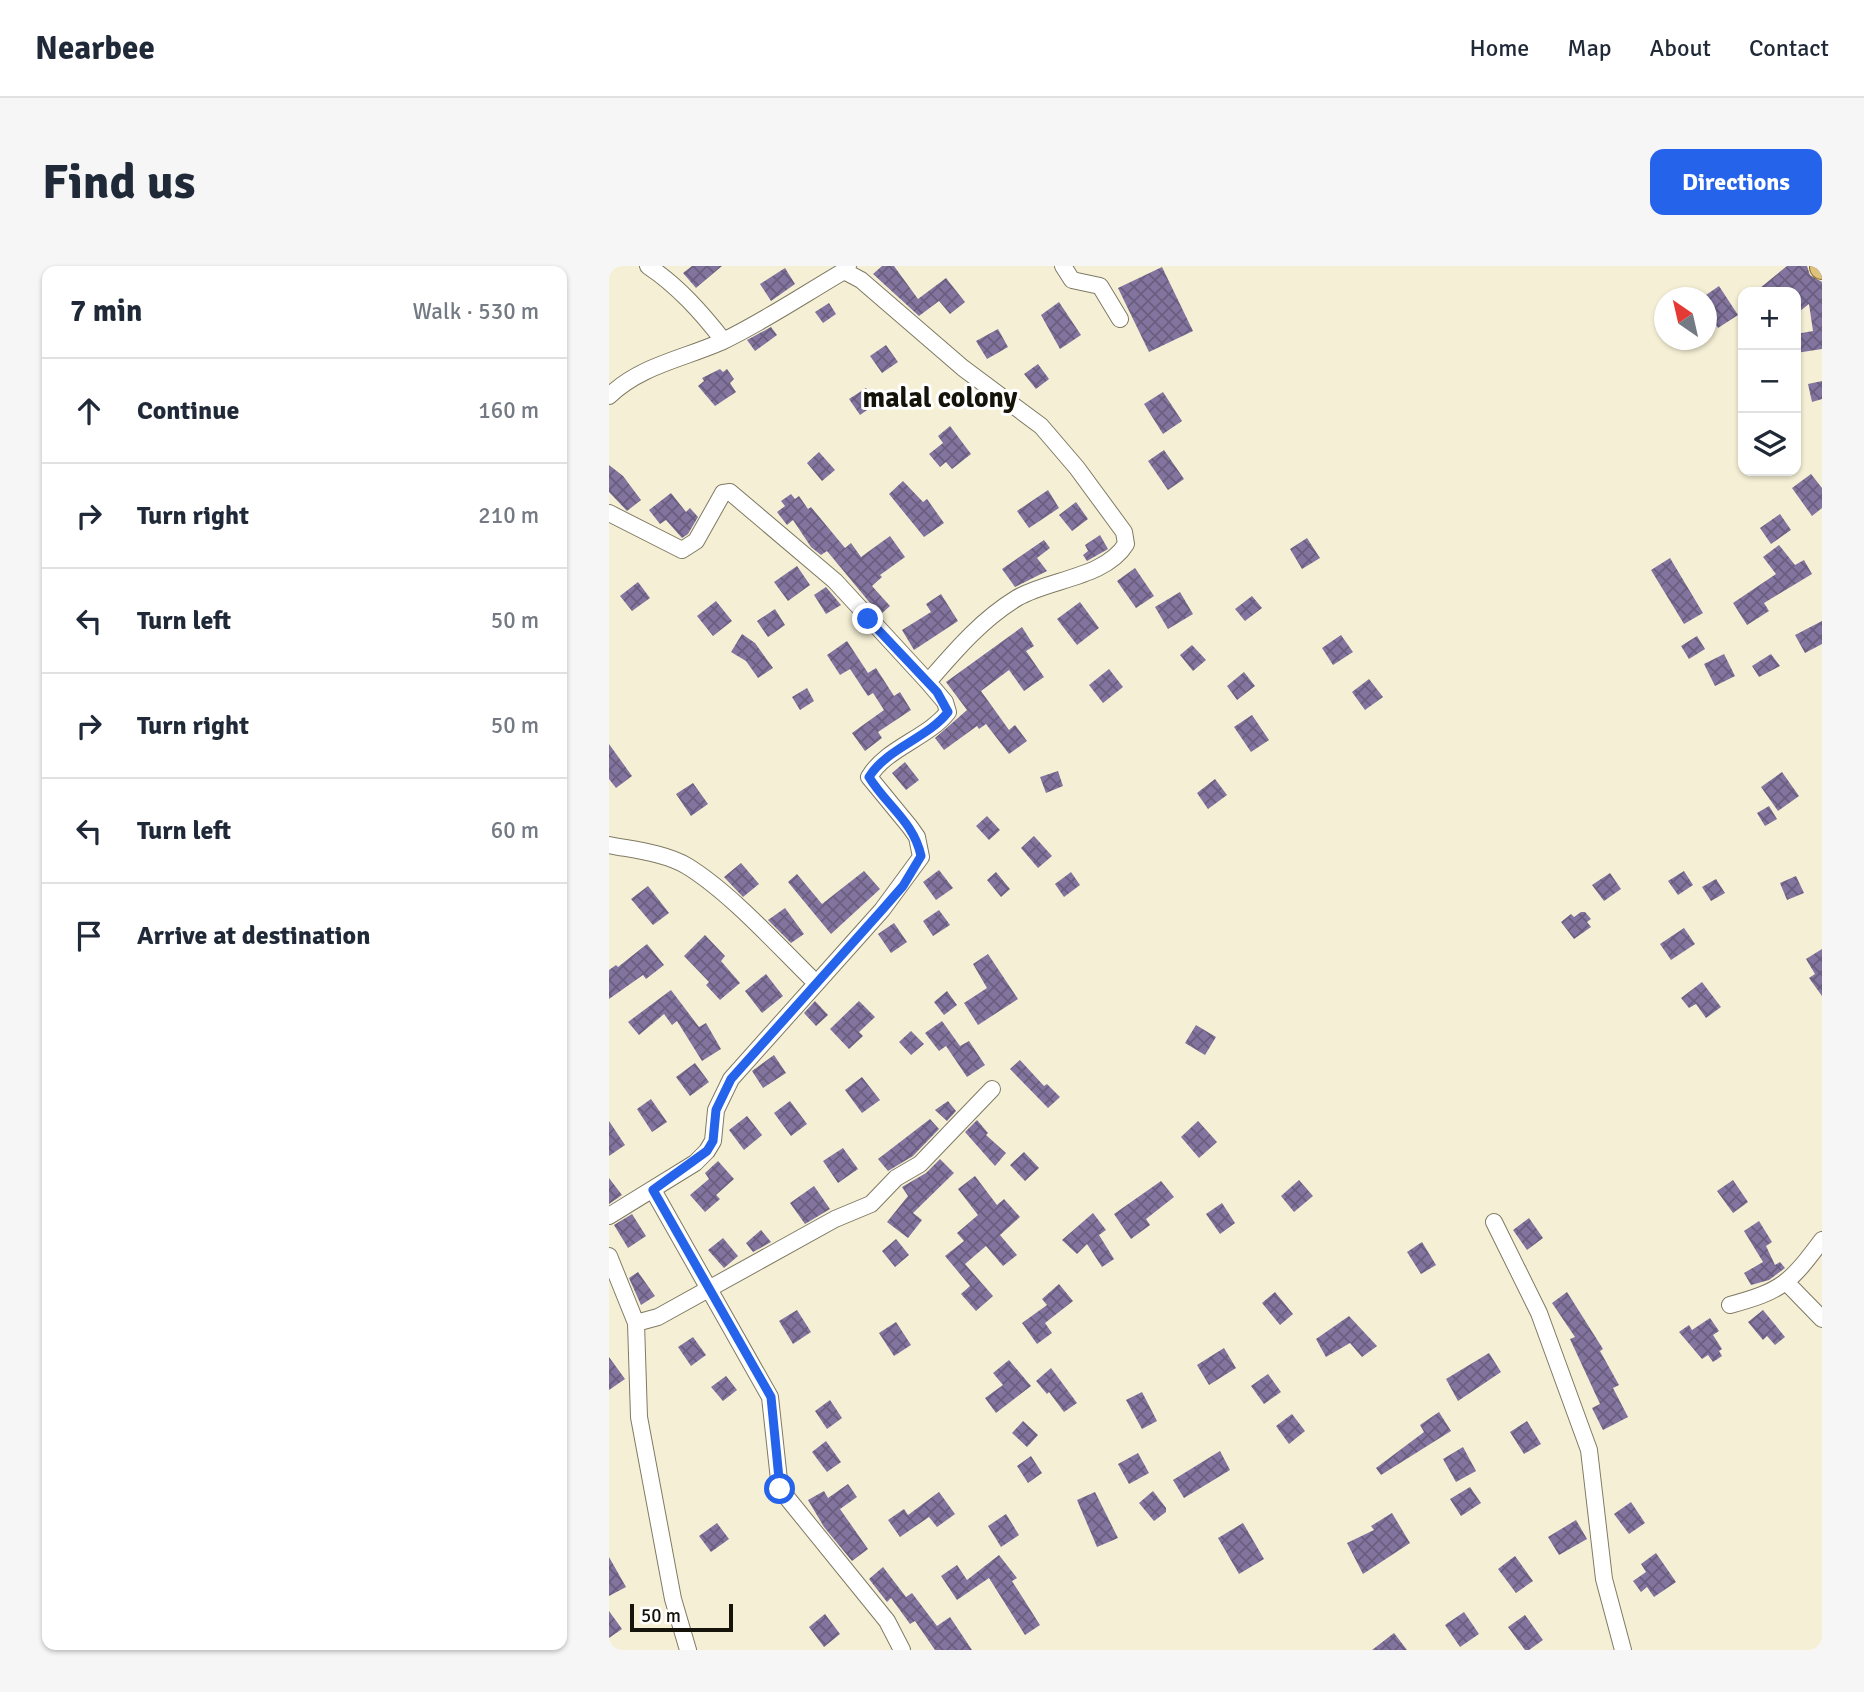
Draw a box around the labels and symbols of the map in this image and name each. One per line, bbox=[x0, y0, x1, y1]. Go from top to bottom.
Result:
north arrow bbox=[1654, 287, 1717, 350]
district label: malal colony bbox=[863, 381, 1018, 415]
route end bbox=[852, 603, 883, 634]
route start bbox=[764, 1473, 795, 1504]
scale bar bbox=[630, 1601, 733, 1633]

